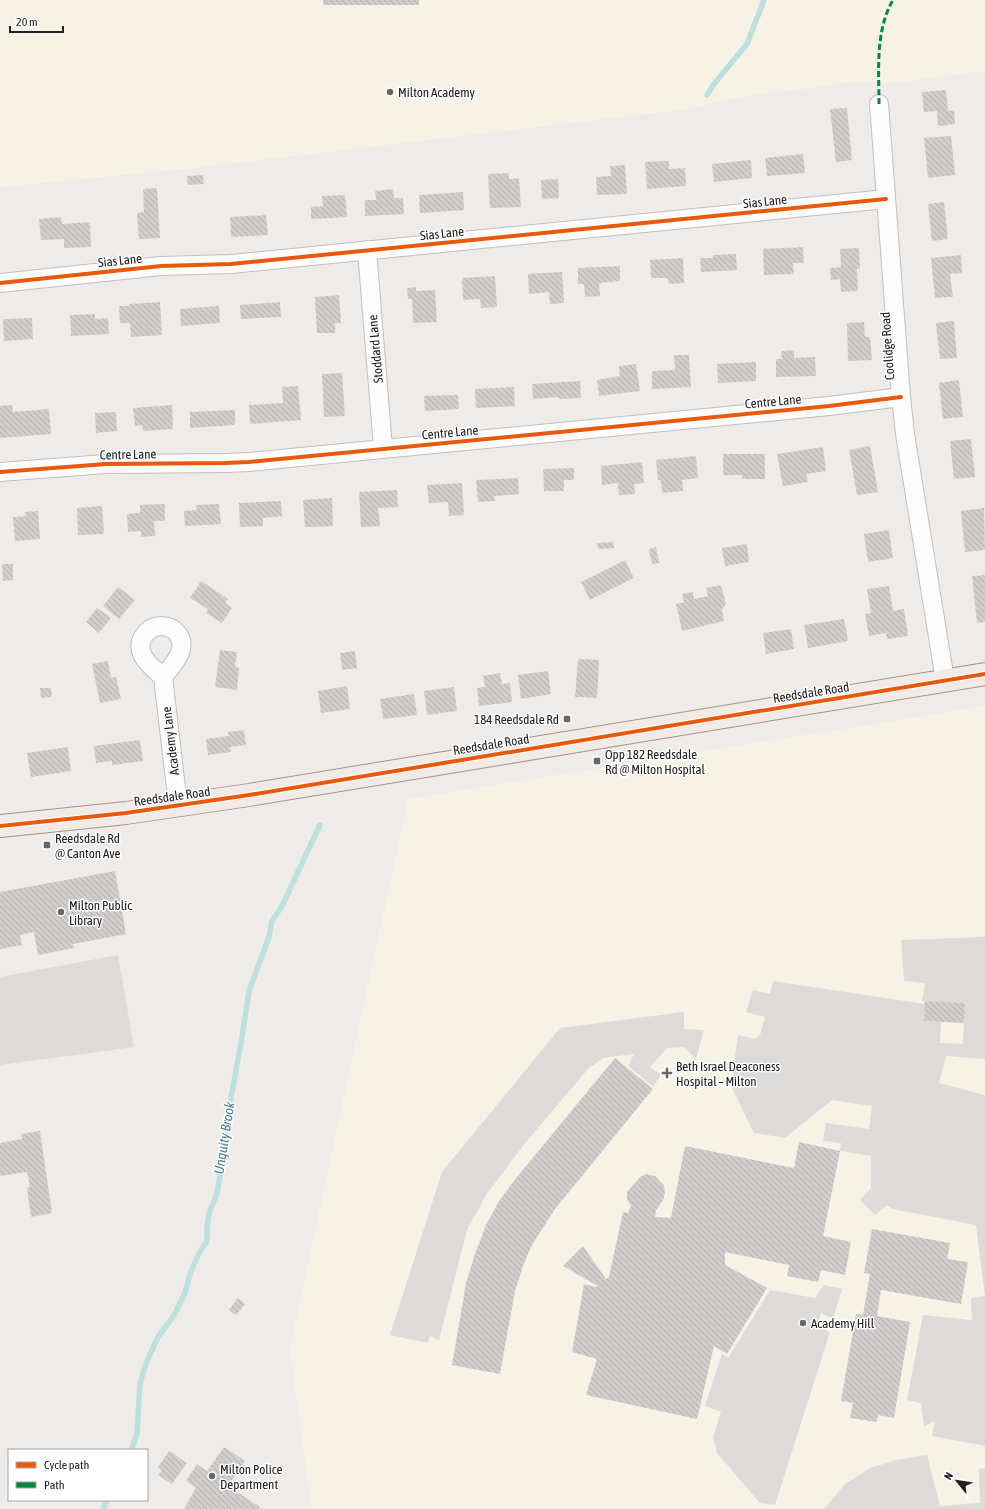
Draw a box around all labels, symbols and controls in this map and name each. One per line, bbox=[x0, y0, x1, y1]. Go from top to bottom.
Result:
scale bar bbox=[10, 8, 63, 34]
text: 20 m bbox=[16, 15, 38, 29]
place label: Milton Academy bbox=[398, 85, 476, 100]
marker: Milton Academy bbox=[385, 87, 395, 97]
street label: Sias Lane bbox=[742, 192, 788, 211]
street label: Sias Lane bbox=[419, 224, 465, 243]
street label: Sias Lane bbox=[97, 251, 143, 270]
street label: Coolidge Road bbox=[878, 311, 897, 381]
street label: Stoddard Lane bbox=[365, 314, 386, 384]
street label: Centre Lane bbox=[744, 392, 802, 411]
street label: Centre Lane bbox=[421, 423, 479, 442]
street label: Centre Lane bbox=[100, 447, 157, 462]
street label: Reedsdale Road bbox=[772, 679, 850, 706]
street label: Academy Lane bbox=[159, 706, 182, 776]
place label: 184 Reedsdale Rd bbox=[474, 712, 559, 727]
marker: 184 Reedsdale Rd bbox=[562, 714, 572, 724]
street label: Reedsdale Road bbox=[452, 731, 530, 758]
place label: Opp 182 Reedsdale Rd @ Milton Hospital bbox=[605, 747, 706, 777]
marker: Opp 182 Reedsdale Rd @ Milton Hospital bbox=[592, 756, 602, 766]
street label: Reedsdale Road bbox=[133, 784, 211, 809]
place label: Reedsdale Rd @ Canton Ave bbox=[55, 831, 121, 861]
marker: Reedsdale Rd @ Canton Ave bbox=[42, 840, 52, 850]
place label: Milton Public Library bbox=[69, 898, 132, 928]
marker: Milton Public Library bbox=[56, 907, 66, 917]
place label: Beth Israel Deaconess Hospital – Milton bbox=[676, 1059, 780, 1089]
marker: Beth Israel Deaconess Hospital – Milton bbox=[661, 1067, 673, 1079]
water label: Unquity Brook bbox=[210, 1100, 238, 1175]
place label: Academy Hill bbox=[811, 1316, 875, 1331]
marker: Academy Hill bbox=[798, 1318, 808, 1328]
legend bbox=[8, 1449, 148, 1501]
text: Cycle path bbox=[44, 1458, 89, 1472]
north arrow bbox=[937, 1461, 977, 1501]
place label: Milton Police Department bbox=[220, 1462, 283, 1492]
text: N bbox=[942, 1470, 955, 1482]
marker: Milton Police Department bbox=[207, 1471, 217, 1481]
text: Path bbox=[44, 1478, 65, 1492]

